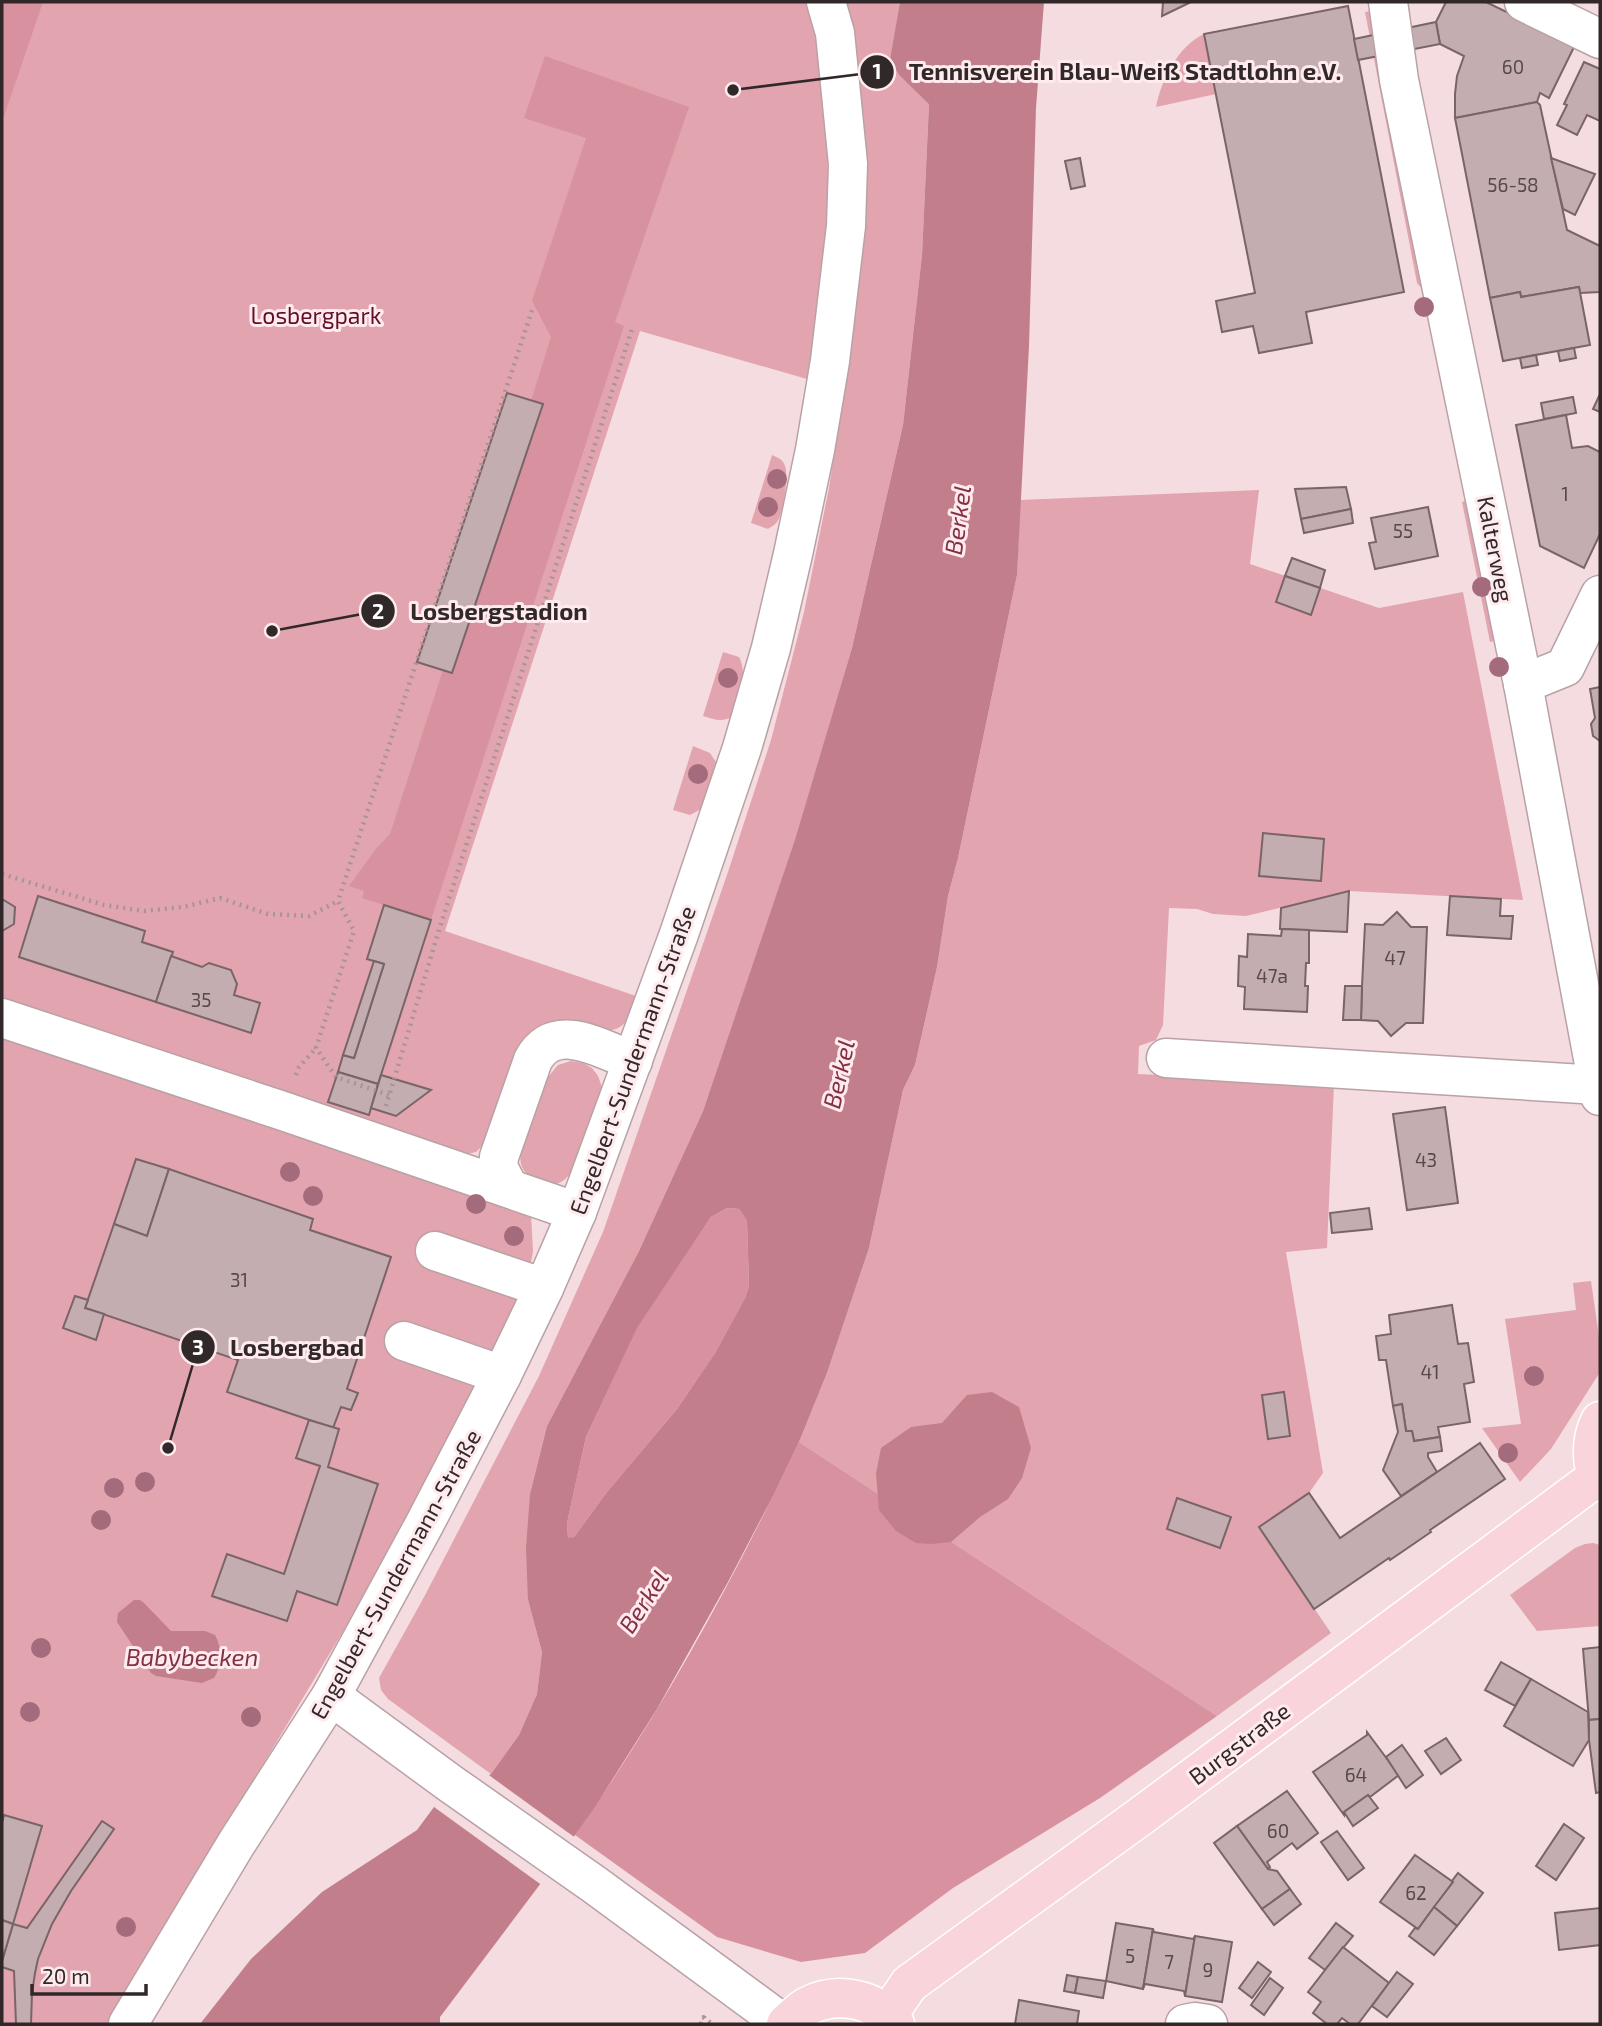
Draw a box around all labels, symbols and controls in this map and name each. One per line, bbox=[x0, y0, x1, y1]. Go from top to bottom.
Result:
callout: Tennisverein Blau-Weiß Stadtlohn e.V. bbox=[859, 49, 1355, 94]
house number: 60 bbox=[1502, 55, 1524, 78]
text: Tennisverein Blau-Weiß Stadtlohn e.V. bbox=[909, 56, 1341, 85]
text: 1 bbox=[872, 58, 882, 83]
house number: 56-58 bbox=[1487, 173, 1539, 196]
park label: Losbergpark bbox=[251, 301, 382, 329]
house number: 1 bbox=[1561, 482, 1569, 505]
water label: Berkel bbox=[938, 484, 976, 556]
street label: Kalterweg bbox=[1472, 494, 1520, 604]
house number: 55 bbox=[1393, 519, 1413, 542]
callout: Losbergstadion bbox=[361, 589, 601, 634]
text: Losbergstadion bbox=[410, 596, 588, 625]
text: 2 bbox=[372, 598, 384, 623]
street label: Engelbert-Sundermann-Straße bbox=[563, 902, 701, 1218]
house number: 47 bbox=[1384, 946, 1406, 969]
house number: 47a bbox=[1256, 964, 1288, 987]
house number: 35 bbox=[191, 988, 211, 1011]
water label: Berkel bbox=[816, 1037, 860, 1111]
house number: 43 bbox=[1415, 1148, 1437, 1171]
house number: 31 bbox=[230, 1268, 248, 1291]
callout: Losbergbad bbox=[181, 1325, 378, 1370]
text: Losbergbad bbox=[230, 1332, 364, 1361]
text: 3 bbox=[192, 1334, 204, 1359]
house number: 41 bbox=[1420, 1360, 1440, 1383]
street label: Engelbert-Sundermann-Straße bbox=[304, 1424, 486, 1724]
water label: Berkel bbox=[612, 1564, 674, 1638]
water label: Babybecken bbox=[126, 1642, 258, 1671]
street label: Burgstraße bbox=[1183, 1696, 1295, 1790]
house number: 64 bbox=[1345, 1763, 1367, 1786]
house number: 60 bbox=[1267, 1819, 1289, 1842]
house number: 62 bbox=[1405, 1881, 1427, 1904]
house number: 5 bbox=[1125, 1944, 1135, 1967]
house number: 7 bbox=[1164, 1950, 1174, 1973]
scale bar bbox=[32, 1952, 145, 1996]
house number: 9 bbox=[1203, 1958, 1213, 1981]
text: 20 m bbox=[42, 1963, 90, 1988]

